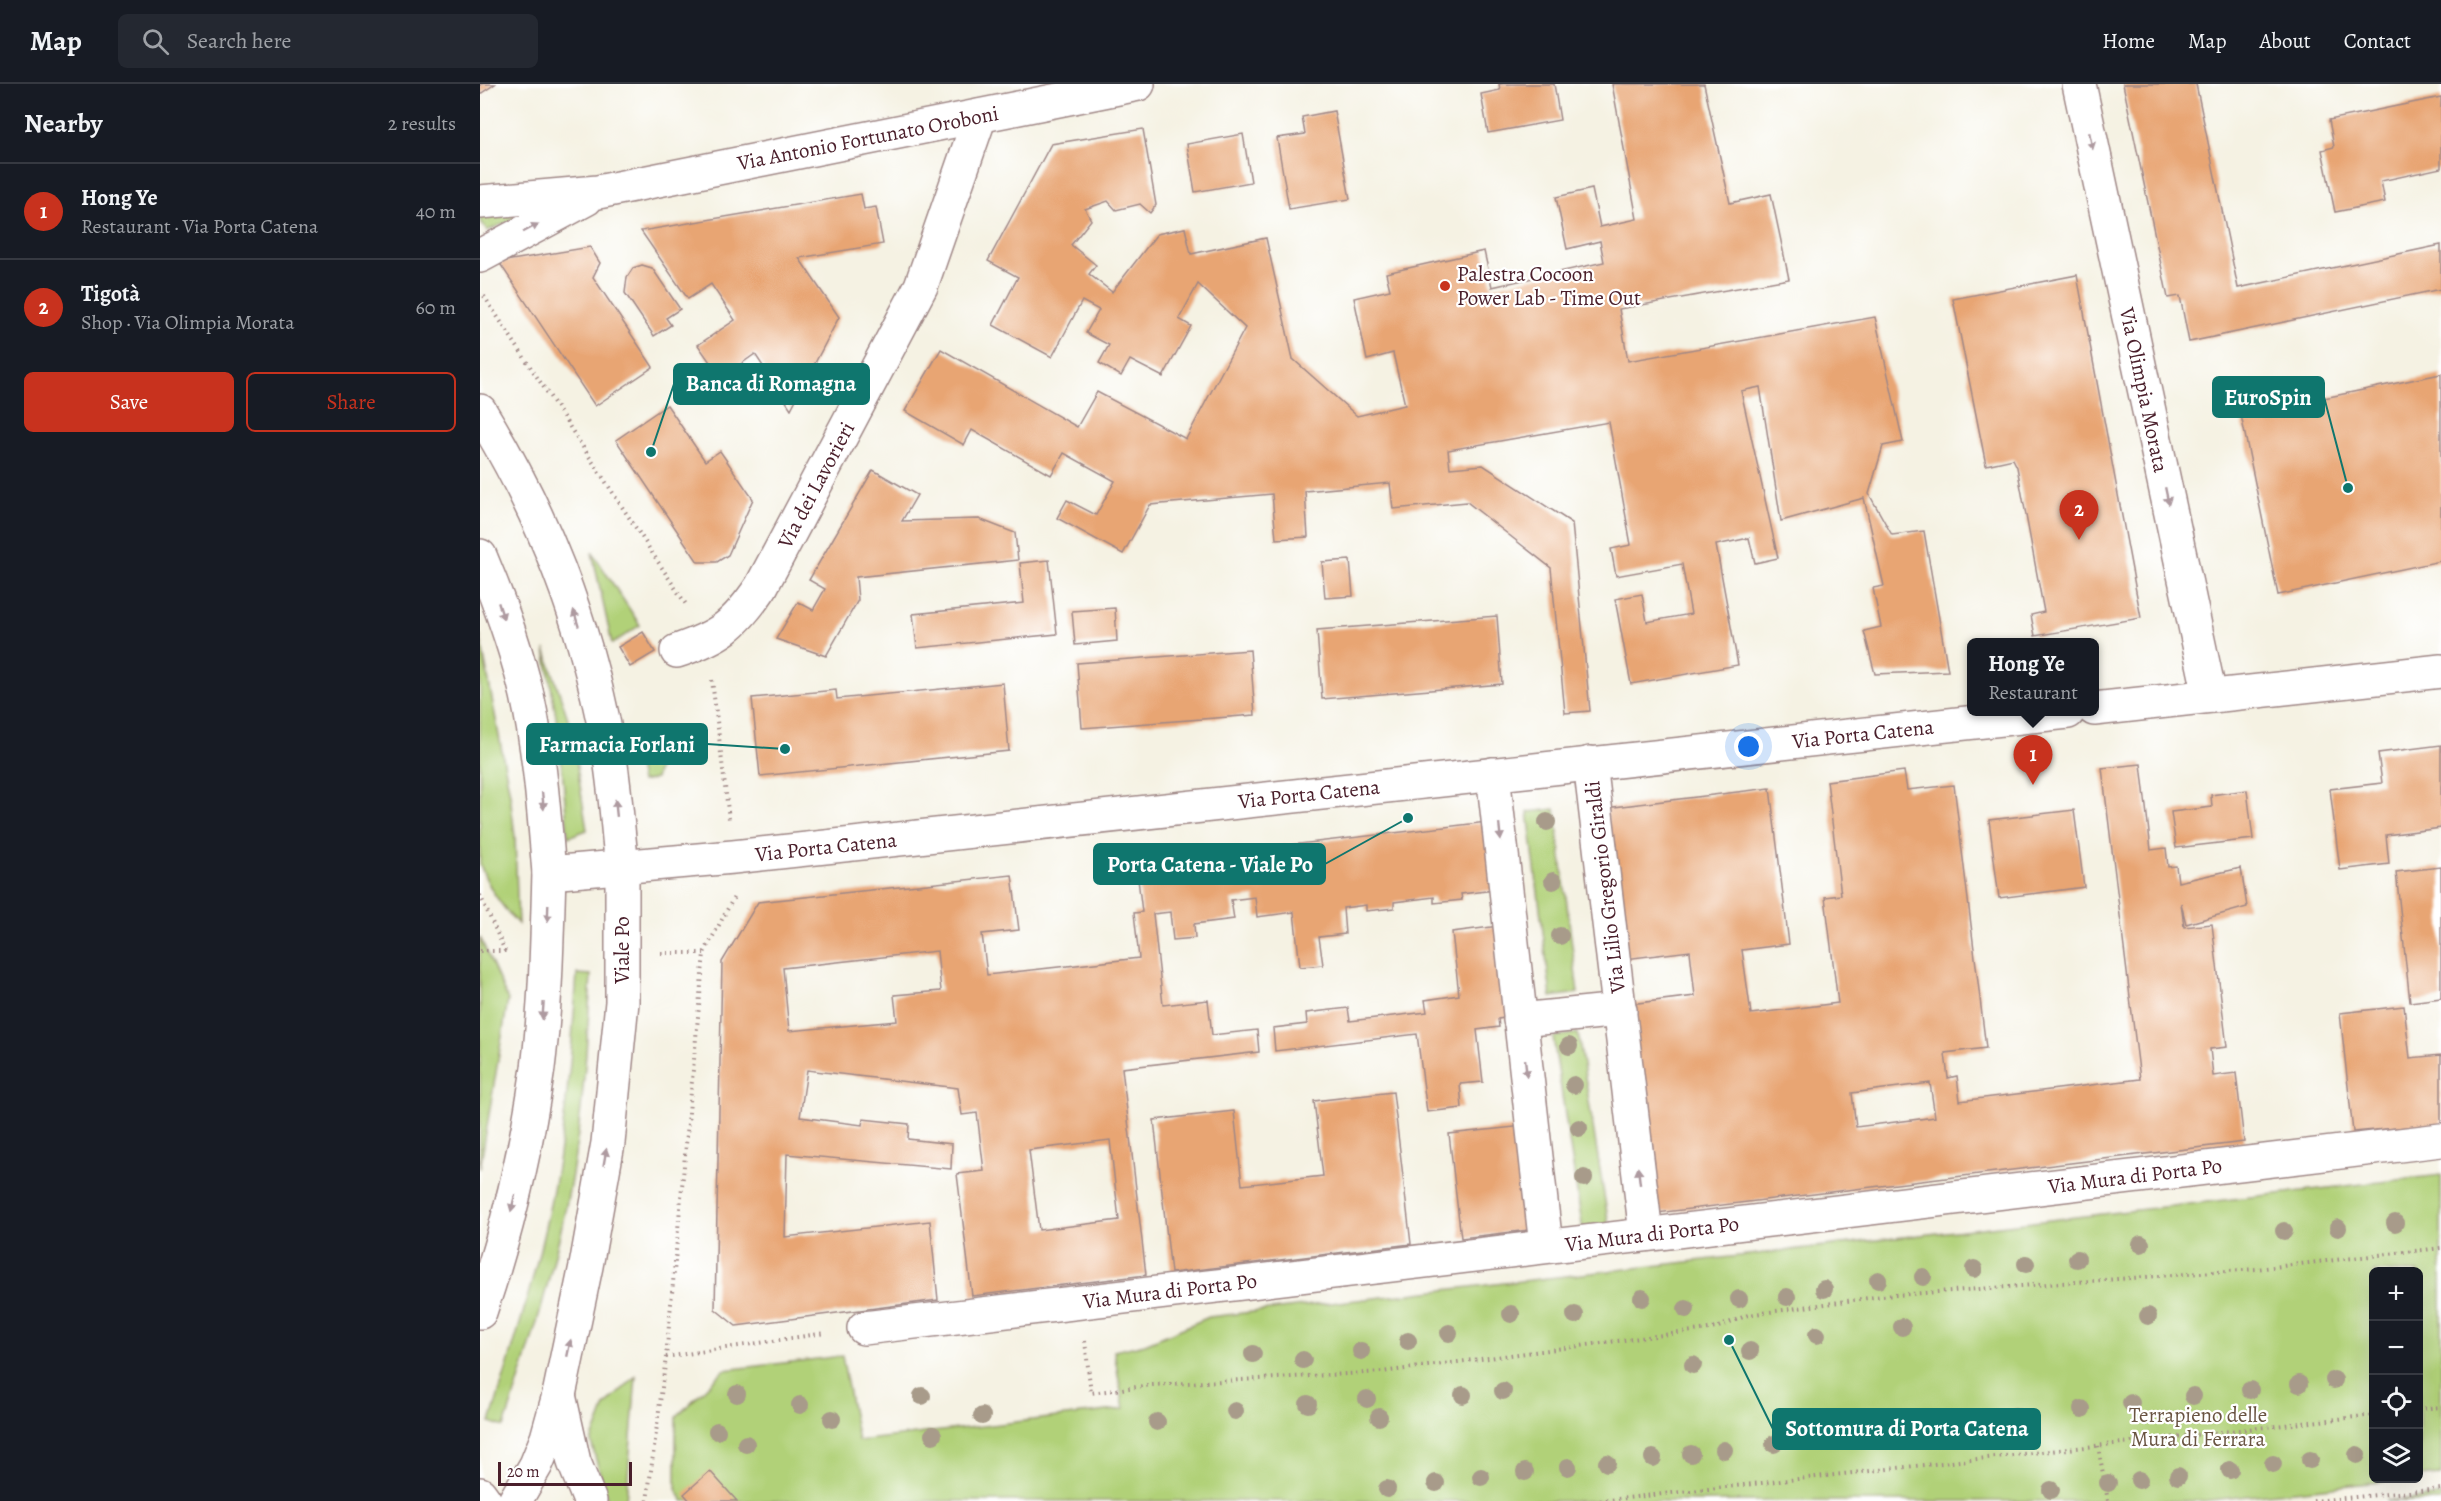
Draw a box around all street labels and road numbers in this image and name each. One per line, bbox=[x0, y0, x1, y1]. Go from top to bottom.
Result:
street label: Via Antonio Fortunato Oroboni bbox=[734, 99, 1001, 177]
street label: Via Olimpia Morata bbox=[2113, 304, 2175, 475]
street label: Via dei Lavorieri bbox=[770, 417, 861, 554]
street label: Via Porta Catena bbox=[1790, 713, 1935, 755]
street label: Via Porta Catena bbox=[1236, 773, 1381, 815]
street label: Via Lilio Gregorio Giraldi bbox=[1578, 779, 1632, 996]
street label: Via Porta Catena bbox=[753, 826, 898, 868]
street label: Viale Po bbox=[608, 916, 636, 985]
street label: Via Mura di Porta Po bbox=[2046, 1151, 2223, 1201]
street label: Via Mura di Porta Po bbox=[1563, 1209, 1740, 1259]
street label: Via Mura di Porta Po bbox=[1081, 1266, 1258, 1316]

